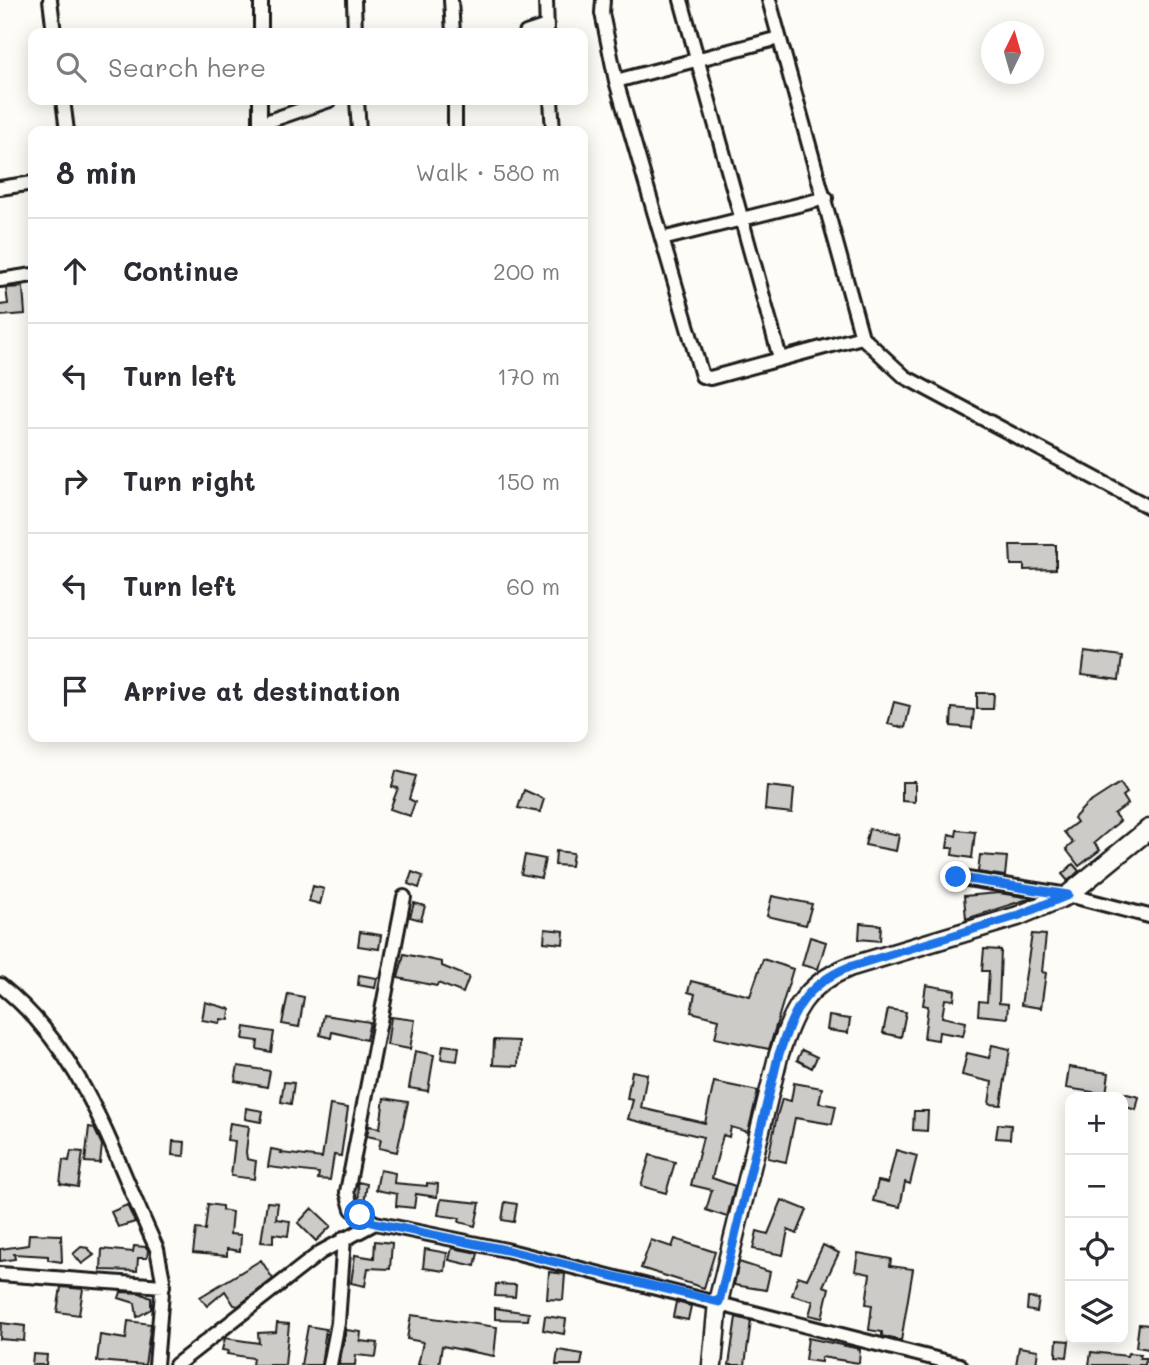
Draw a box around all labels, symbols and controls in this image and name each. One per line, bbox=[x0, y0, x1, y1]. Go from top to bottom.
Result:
north arrow bbox=[981, 21, 1044, 84]
search box bbox=[28, 28, 588, 105]
icon: search bbox=[52, 48, 90, 86]
text: Search here bbox=[108, 50, 266, 84]
text: 8 min bbox=[56, 152, 137, 192]
text: Walk · 580 m bbox=[416, 157, 560, 187]
icon: ahead bbox=[56, 252, 94, 290]
text: Continue bbox=[123, 254, 239, 288]
text: 200 m bbox=[493, 256, 560, 286]
icon: left bbox=[56, 357, 94, 395]
text: Turn left bbox=[123, 359, 236, 393]
text: 170 m bbox=[497, 361, 560, 391]
icon: right bbox=[56, 462, 94, 500]
text: Turn right bbox=[123, 464, 256, 498]
text: 150 m bbox=[496, 466, 560, 496]
icon: left bbox=[56, 567, 94, 605]
text: Turn left bbox=[123, 569, 236, 603]
text: 60 m bbox=[506, 571, 560, 601]
icon: arrive bbox=[56, 672, 94, 710]
text: Arrive at destination bbox=[123, 674, 400, 708]
route end bbox=[940, 861, 971, 892]
map controls bbox=[1065, 1092, 1128, 1344]
button: + bbox=[1065, 1092, 1128, 1155]
button: − bbox=[1065, 1155, 1128, 1218]
route start bbox=[344, 1199, 375, 1230]
button: locate bbox=[1065, 1218, 1128, 1281]
button: layers bbox=[1065, 1281, 1128, 1344]

